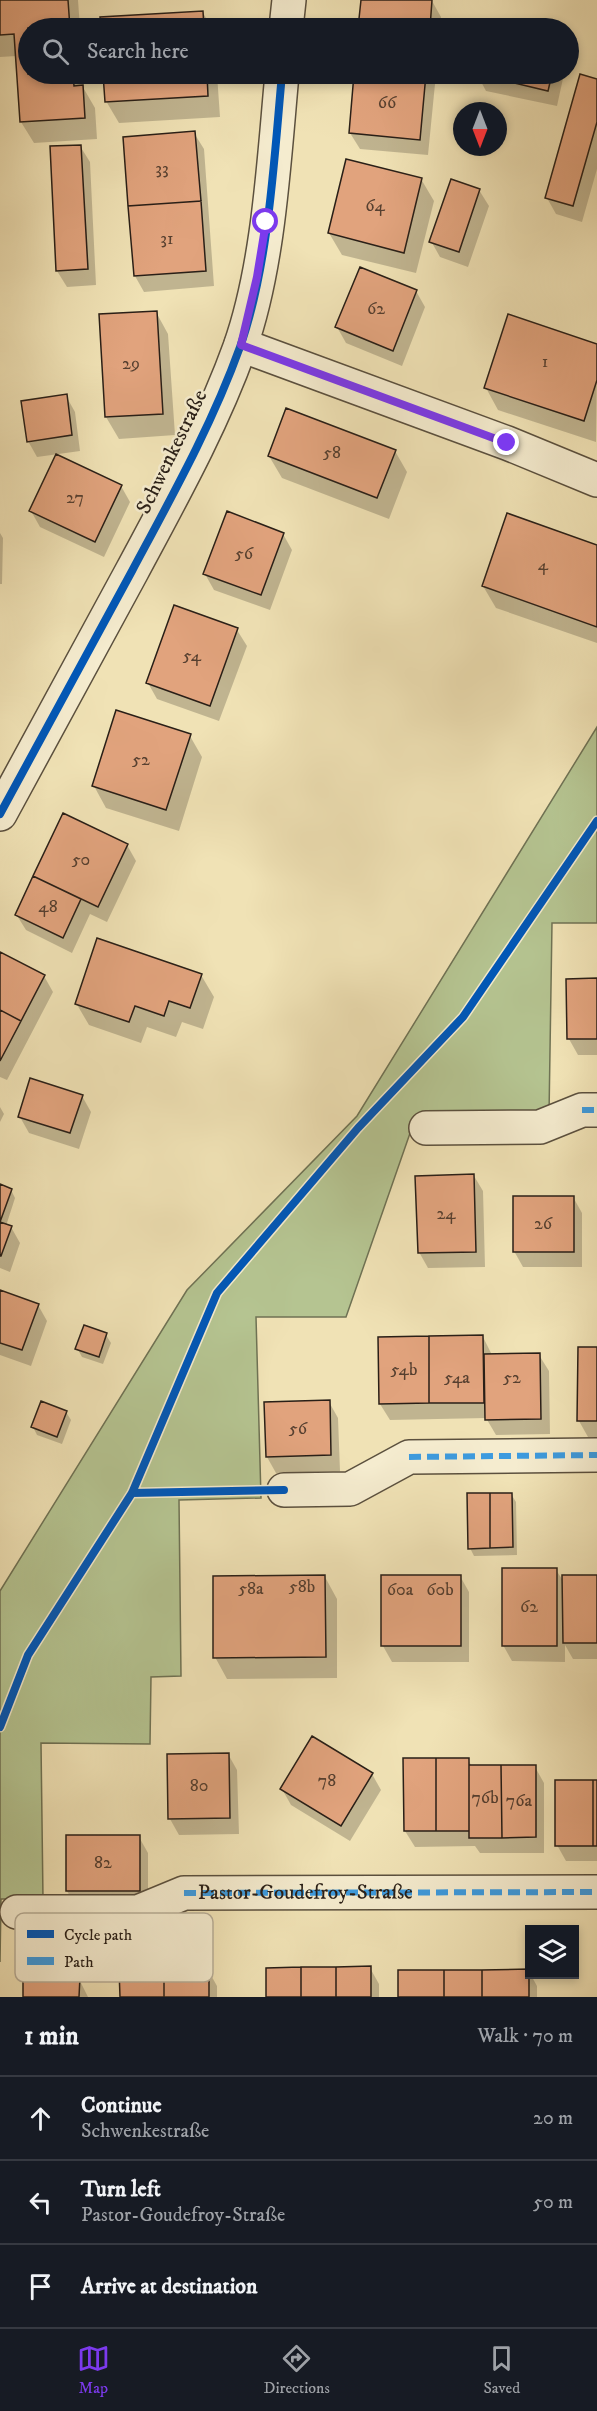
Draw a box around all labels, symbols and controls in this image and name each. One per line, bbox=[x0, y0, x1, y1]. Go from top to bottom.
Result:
search box bbox=[18, 18, 579, 84]
icon: search bbox=[39, 35, 72, 68]
text: Search here bbox=[87, 38, 189, 65]
house number: 66 bbox=[378, 92, 397, 114]
north arrow bbox=[453, 102, 507, 156]
house number: 33 bbox=[155, 158, 169, 180]
house number: 64 bbox=[365, 195, 386, 217]
route start bbox=[252, 208, 278, 234]
house number: 31 bbox=[160, 228, 174, 250]
house number: 62 bbox=[367, 298, 385, 320]
house number: 1 bbox=[542, 351, 548, 373]
house number: 29 bbox=[122, 353, 140, 375]
street label: Schwenkestraße bbox=[131, 385, 213, 518]
route end bbox=[493, 429, 519, 455]
house number: 58 bbox=[323, 442, 341, 464]
house number: 27 bbox=[66, 487, 84, 509]
house number: 56 bbox=[235, 543, 254, 565]
house number: 4 bbox=[538, 554, 549, 576]
house number: 54 bbox=[183, 645, 202, 667]
house number: 52 bbox=[132, 749, 150, 771]
house number: 50 bbox=[72, 849, 90, 871]
house number: 48 bbox=[38, 896, 58, 918]
house number: 24 bbox=[436, 1203, 456, 1225]
house number: 26 bbox=[534, 1213, 553, 1235]
house number: 54b bbox=[391, 1359, 417, 1381]
house number: 54a bbox=[444, 1367, 470, 1389]
house number: 52 bbox=[503, 1367, 521, 1389]
house number: 56 bbox=[289, 1418, 308, 1440]
house number: 58b bbox=[289, 1576, 315, 1598]
house number: 58a bbox=[238, 1578, 264, 1600]
house number: 60a bbox=[387, 1579, 414, 1601]
house number: 60b bbox=[426, 1579, 454, 1601]
house number: 62 bbox=[520, 1596, 538, 1618]
house number: 78 bbox=[318, 1770, 336, 1792]
house number: 80 bbox=[190, 1775, 208, 1797]
house number: 76b bbox=[471, 1787, 499, 1809]
house number: 76a bbox=[506, 1790, 533, 1812]
house number: 82 bbox=[94, 1852, 112, 1874]
street label: Pastor-Goudefroy-Straße bbox=[198, 1879, 413, 1906]
legend bbox=[15, 1913, 213, 1982]
text: Cycle path bbox=[64, 1925, 133, 1945]
map controls bbox=[525, 1925, 579, 1979]
button: layers bbox=[525, 1925, 579, 1979]
text: Path bbox=[64, 1952, 94, 1972]
text: 1 min bbox=[24, 2020, 79, 2053]
text: Walk · 70 m bbox=[477, 2024, 573, 2049]
text: Continue bbox=[81, 2092, 162, 2119]
icon: ahead bbox=[24, 2102, 57, 2135]
text: 20 m bbox=[533, 2106, 573, 2131]
text: Schwenkestraße bbox=[81, 2119, 209, 2144]
text: Turn left bbox=[81, 2176, 161, 2203]
icon: left bbox=[24, 2186, 57, 2219]
text: 50 m bbox=[533, 2190, 573, 2215]
text: Pastor-Goudefroy-Straße bbox=[81, 2203, 285, 2228]
icon: arrive bbox=[24, 2270, 57, 2303]
text: Arrive at destination bbox=[81, 2273, 258, 2300]
tab: Map bbox=[77, 2342, 110, 2398]
tab: Directions bbox=[263, 2342, 330, 2398]
tab: Saved bbox=[483, 2342, 520, 2398]

